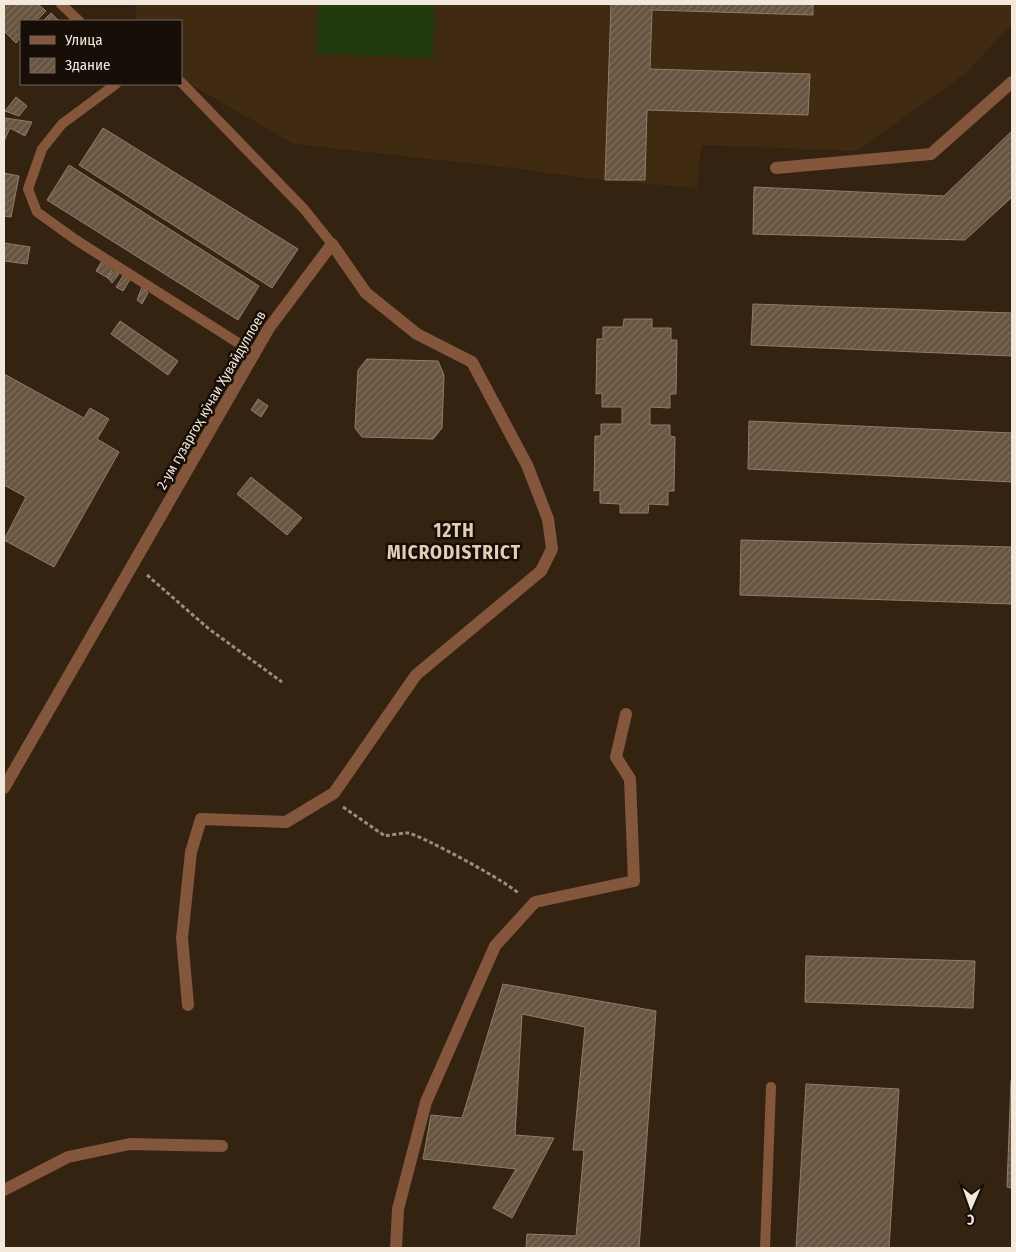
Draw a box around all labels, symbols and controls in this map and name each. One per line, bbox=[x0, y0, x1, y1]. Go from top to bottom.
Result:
legend bbox=[20, 20, 182, 85]
text: Улица bbox=[64, 31, 103, 49]
text: Здание bbox=[65, 56, 111, 74]
street label: 2-ум гузаргоҳ кӯчаи Ҳувайдуллоев bbox=[153, 308, 270, 493]
district label: 12TH MICRODISTRICT bbox=[387, 519, 521, 564]
north arrow bbox=[946, 1182, 996, 1232]
text: С bbox=[966, 1211, 975, 1228]

